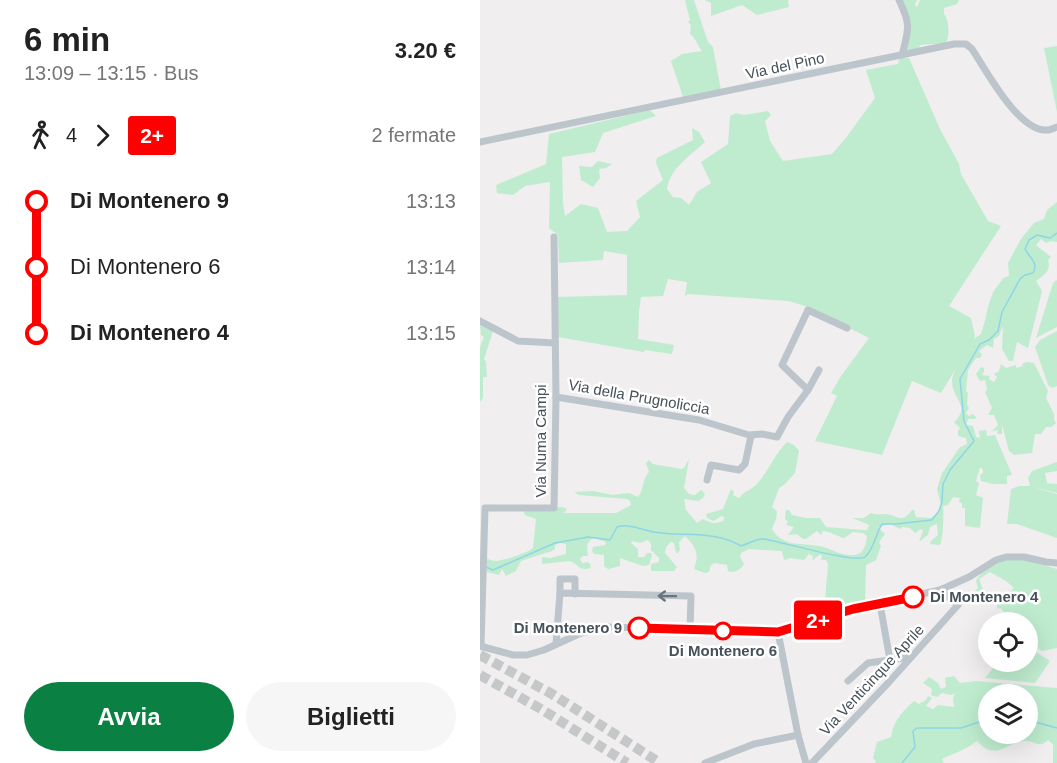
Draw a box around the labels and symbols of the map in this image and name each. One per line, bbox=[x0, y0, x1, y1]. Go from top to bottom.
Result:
street label: Via del Pino bbox=[744, 49, 826, 82]
street label: Via della Prugnoliccia bbox=[567, 376, 712, 417]
street label: Via Numa Campi bbox=[532, 384, 549, 498]
marker: Di Montenero 4 bbox=[902, 586, 924, 608]
place label: Di Montenero 4 bbox=[930, 588, 1039, 605]
one-way arrow bbox=[657, 590, 677, 601]
line badge: 2+ bbox=[791, 600, 845, 640]
marker: Di Montenero 9 bbox=[628, 617, 650, 639]
place label: Di Montenero 9 bbox=[514, 619, 622, 636]
street label: Via Venticinque Aprile bbox=[816, 621, 927, 738]
marker: Di Montenero 6 bbox=[714, 622, 732, 640]
place label: Di Montenero 6 bbox=[669, 642, 777, 659]

